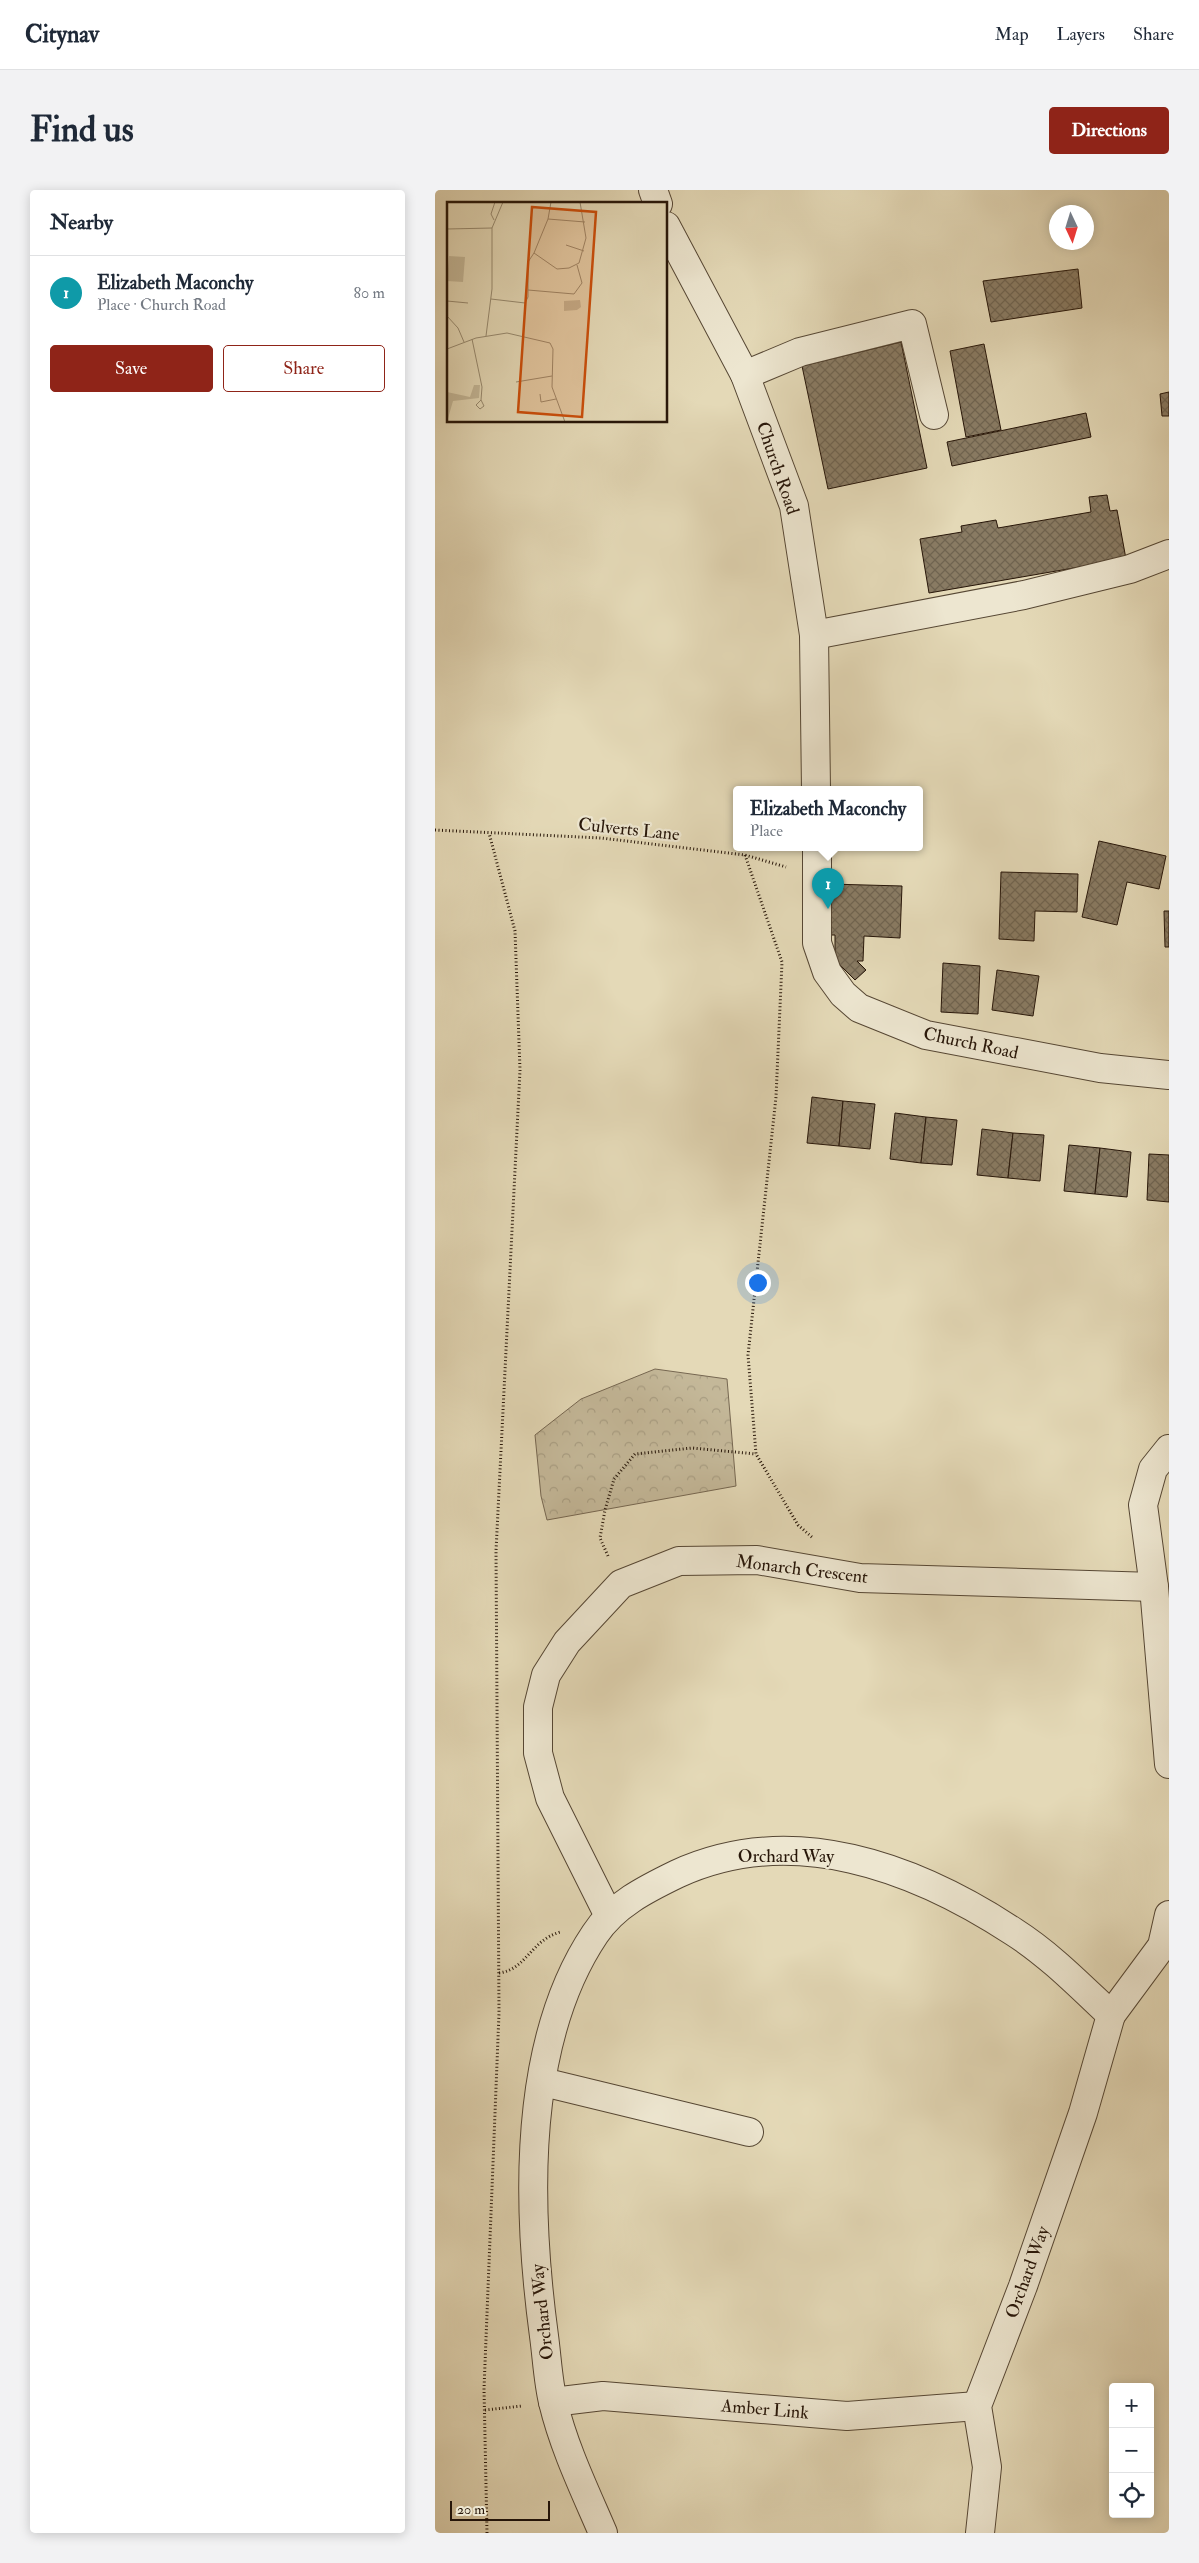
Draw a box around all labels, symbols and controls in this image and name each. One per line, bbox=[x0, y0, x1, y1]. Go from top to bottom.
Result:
text: Citynav bbox=[25, 19, 99, 50]
text: Map bbox=[995, 23, 1029, 46]
text: Layers bbox=[1057, 23, 1105, 46]
text: Share bbox=[1133, 23, 1174, 46]
button: Directions bbox=[1049, 107, 1169, 154]
text: Find us bbox=[30, 108, 134, 152]
inset map bbox=[447, 202, 667, 422]
north arrow bbox=[1049, 205, 1094, 250]
text: Nearby bbox=[50, 209, 113, 236]
text: Elizabeth Maconchy bbox=[97, 271, 253, 295]
text: 1 bbox=[63, 283, 69, 303]
text: 80 m bbox=[354, 283, 385, 303]
text: Place · Church Road bbox=[97, 295, 226, 315]
button: Save bbox=[50, 345, 213, 392]
button: Share bbox=[223, 345, 385, 392]
street label: Church Road bbox=[751, 419, 804, 518]
popup bbox=[733, 786, 923, 851]
text: Elizabeth Maconchy bbox=[750, 797, 906, 821]
street label: Culverts Lane bbox=[577, 813, 681, 846]
text: Place bbox=[750, 821, 783, 841]
pin: 1 bbox=[812, 868, 844, 909]
street label: Church Road bbox=[921, 1022, 1021, 1065]
your location bbox=[745, 1270, 771, 1296]
street label: Monarch Crescent bbox=[735, 1550, 869, 1589]
street label: Orchard Way bbox=[738, 1845, 835, 1868]
street label: Orchard Way bbox=[1000, 2222, 1055, 2321]
street label: Orchard Way bbox=[526, 2262, 559, 2361]
map controls bbox=[1109, 2383, 1154, 2518]
button: + bbox=[1109, 2383, 1154, 2428]
street label: Amber Link bbox=[719, 2394, 810, 2425]
button: − bbox=[1109, 2428, 1154, 2473]
button: locate bbox=[1109, 2473, 1154, 2518]
scale bar bbox=[450, 2498, 550, 2521]
text: 20 m bbox=[457, 2501, 485, 2518]

